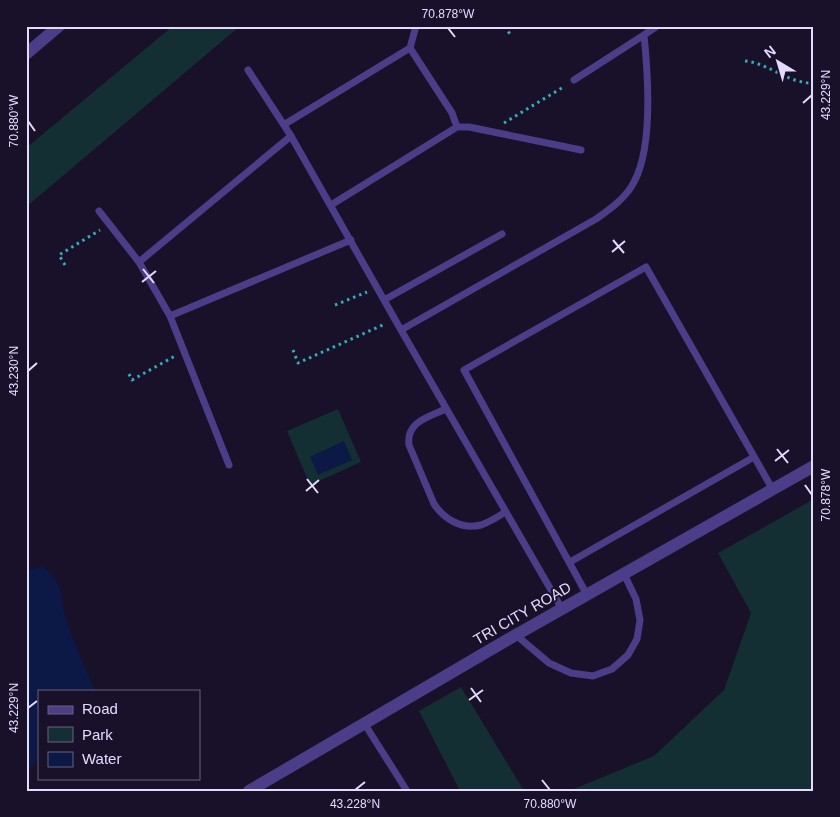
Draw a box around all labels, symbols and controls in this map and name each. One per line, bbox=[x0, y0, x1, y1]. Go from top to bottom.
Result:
text: 70.878°W bbox=[422, 7, 475, 21]
north arrow bbox=[752, 38, 802, 88]
text: N bbox=[761, 42, 779, 61]
text: 43.229°N bbox=[819, 70, 833, 120]
text: 70.880°W bbox=[7, 94, 21, 147]
text: 43.230°N bbox=[7, 346, 21, 396]
text: 70.878°W bbox=[819, 468, 833, 521]
street label: TRI CITY ROAD bbox=[470, 578, 574, 648]
text: 43.229°N bbox=[7, 683, 21, 733]
legend bbox=[38, 690, 200, 780]
text: Road bbox=[82, 700, 118, 717]
text: Park bbox=[82, 726, 113, 743]
text: Water bbox=[82, 750, 121, 767]
text: 43.228°N bbox=[330, 797, 380, 811]
text: 70.880°W bbox=[524, 797, 577, 811]

